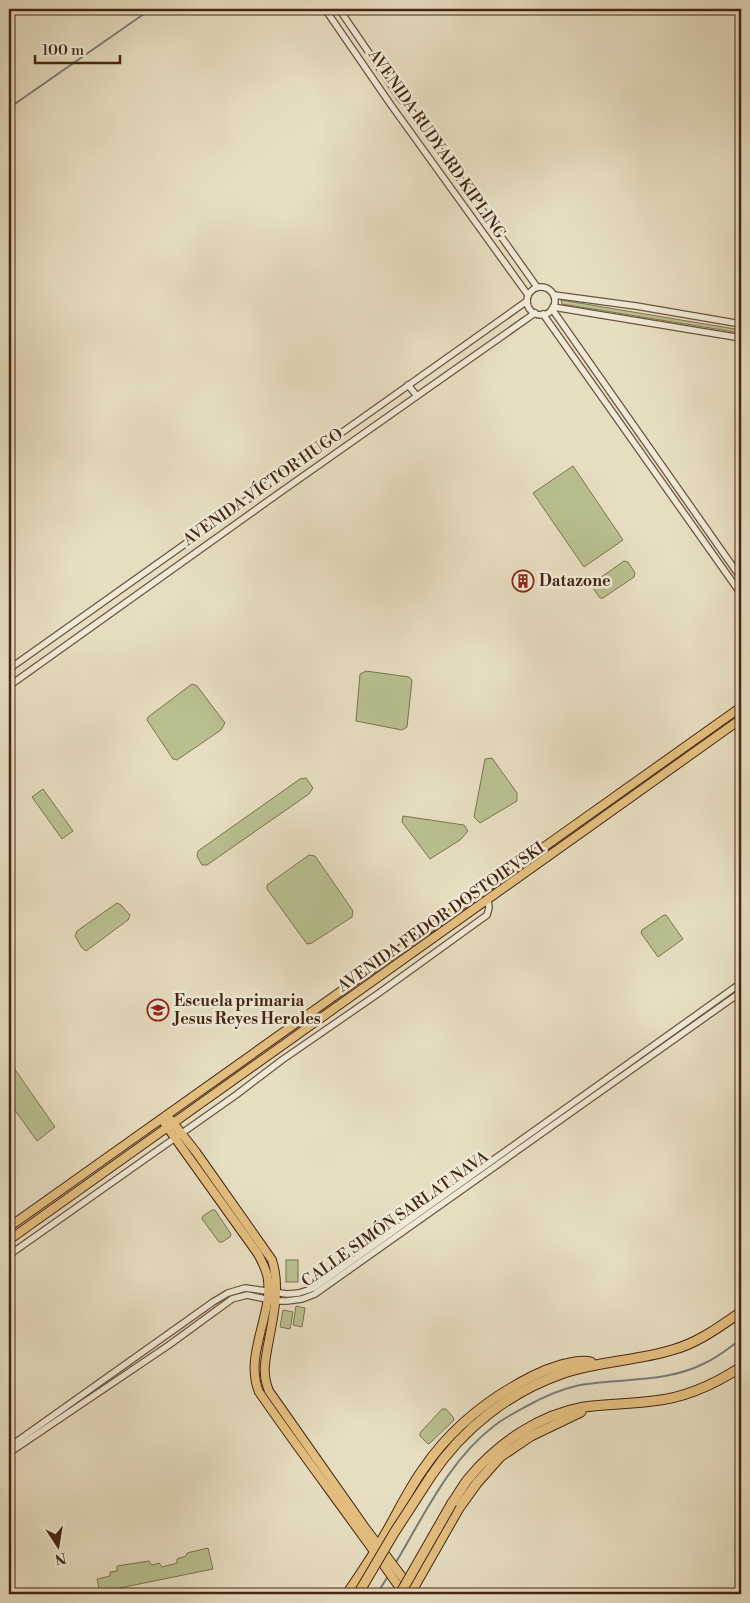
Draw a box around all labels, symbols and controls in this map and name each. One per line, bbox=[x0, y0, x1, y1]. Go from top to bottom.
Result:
scale bar bbox=[35, 32, 120, 64]
text: 100 m bbox=[42, 41, 84, 60]
street label: AVENIDA RUDYARD KIPLING bbox=[363, 45, 510, 243]
street label: AVENIDA VÍCTOR HUGO bbox=[177, 422, 347, 551]
building icon: Datazone bbox=[511, 569, 535, 593]
place label: Datazone bbox=[539, 571, 611, 591]
street label: AVENIDA FEDOR DOSTOIEVSKI bbox=[333, 838, 548, 997]
place label: Escuela primaria Jesus Reyes Heroles bbox=[172, 991, 321, 1029]
school or university icon: Escuela primaria Jesus Reyes Heroles bbox=[146, 998, 170, 1022]
street label: CALLE SIMÓN SARLAT NAVA bbox=[297, 1144, 493, 1291]
north arrow bbox=[32, 1520, 82, 1570]
text: N bbox=[53, 1548, 68, 1568]

